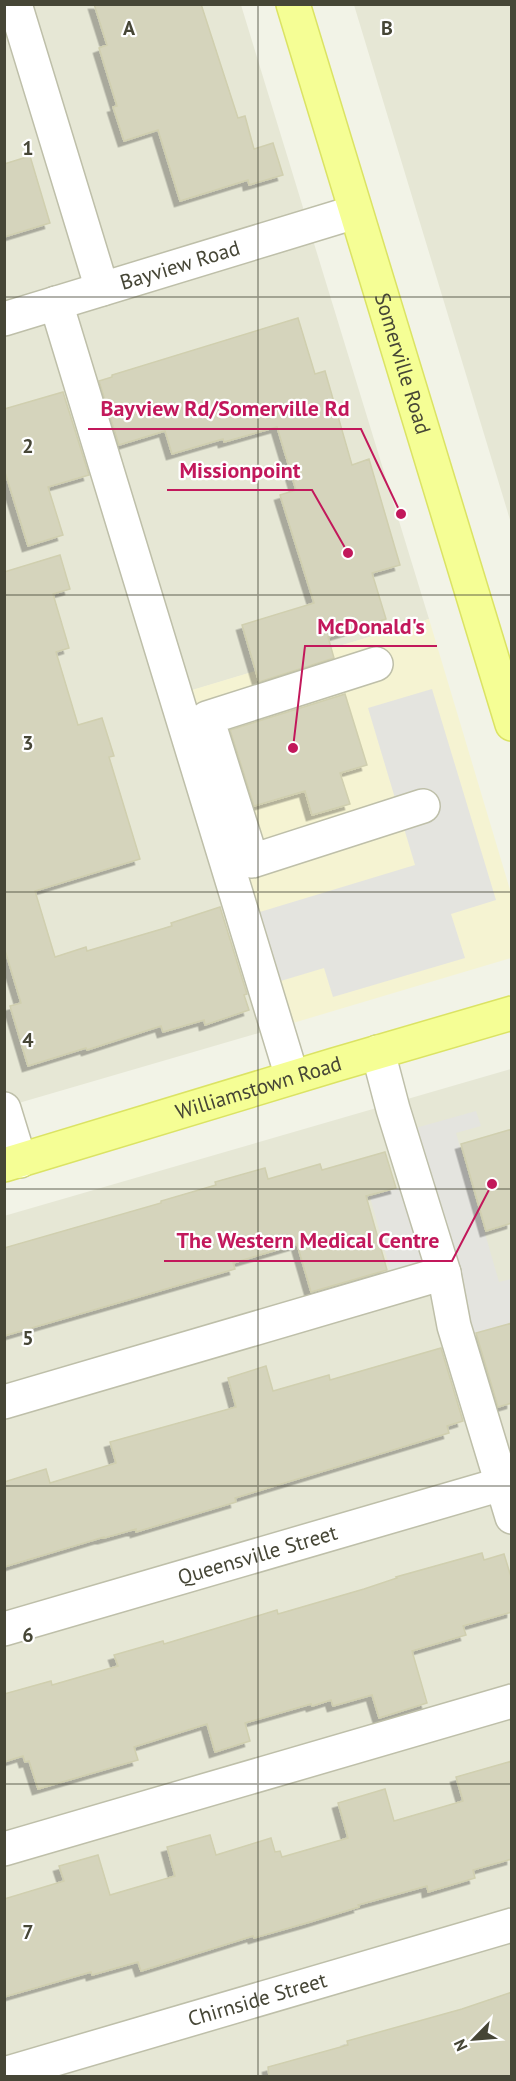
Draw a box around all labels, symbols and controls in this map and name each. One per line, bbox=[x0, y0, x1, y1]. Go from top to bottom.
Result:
text: A bbox=[123, 15, 136, 41]
text: B bbox=[381, 15, 393, 41]
text: 1 bbox=[22, 135, 34, 161]
street label: Bayview Road bbox=[117, 234, 243, 296]
street label: Somerville Road bbox=[369, 290, 437, 437]
callout: Bayview Rd/Somerville Rd bbox=[88, 389, 361, 429]
text: Bayview Rd/Somerville Rd bbox=[100, 394, 350, 422]
text: 2 bbox=[22, 433, 34, 459]
callout: Missionpoint bbox=[167, 450, 312, 490]
text: Missionpoint bbox=[179, 456, 301, 484]
callout: McDonald's bbox=[305, 606, 437, 646]
text: McDonald's bbox=[317, 612, 425, 640]
text: 3 bbox=[22, 730, 34, 756]
text: 4 bbox=[22, 1027, 34, 1053]
street label: Williamstown Road bbox=[172, 1050, 345, 1125]
callout: The Western Medical Centre bbox=[164, 1221, 452, 1261]
text: The Western Medical Centre bbox=[177, 1226, 439, 1254]
text: 5 bbox=[22, 1325, 34, 1351]
street label: Queensville Street bbox=[174, 1519, 340, 1591]
text: 6 bbox=[22, 1622, 34, 1648]
text: 7 bbox=[22, 1919, 34, 1945]
street label: Chirnside Street bbox=[185, 1966, 330, 2032]
north arrow bbox=[444, 2009, 504, 2069]
text: N bbox=[449, 2036, 472, 2054]

